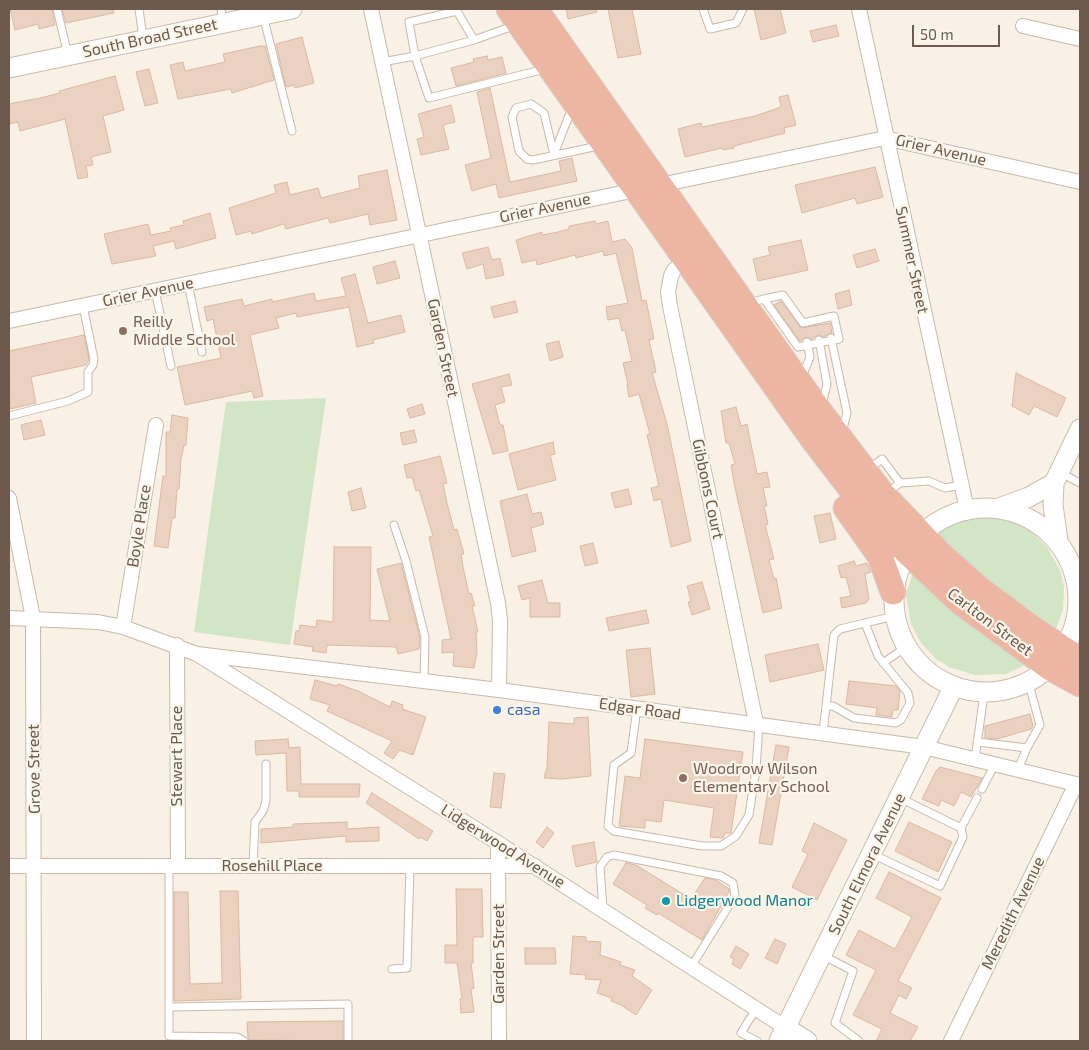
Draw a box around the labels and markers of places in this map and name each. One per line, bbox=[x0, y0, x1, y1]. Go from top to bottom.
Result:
place label: Reilly Middle School bbox=[133, 312, 235, 350]
marker: Reilly Middle School bbox=[117, 325, 129, 337]
place label: casa bbox=[507, 700, 541, 720]
marker: casa bbox=[491, 704, 503, 716]
place label: Woodrow Wilson Elementary School bbox=[693, 759, 830, 797]
marker: Woodrow Wilson Elementary School bbox=[677, 772, 689, 784]
place label: Lidgerwood Manor bbox=[676, 891, 813, 911]
marker: Lidgerwood Manor bbox=[660, 895, 672, 907]

